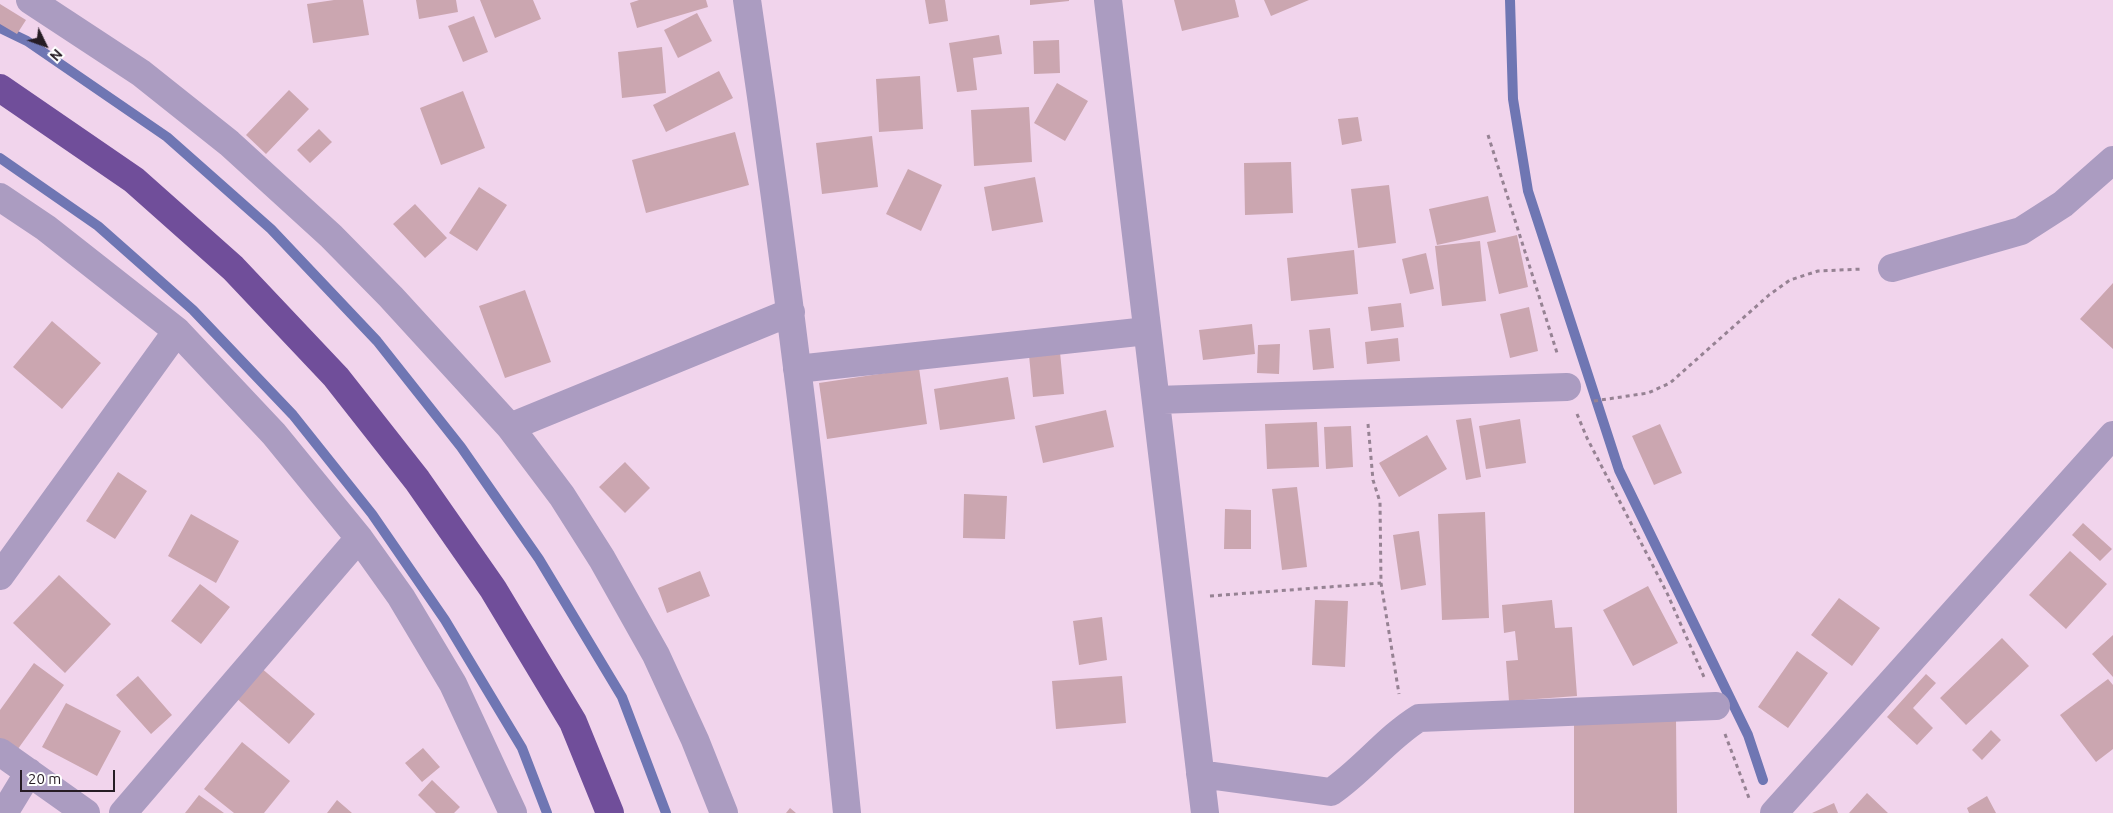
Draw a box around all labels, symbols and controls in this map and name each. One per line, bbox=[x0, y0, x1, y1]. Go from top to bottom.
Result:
north arrow bbox=[20, 20, 70, 70]
text: N bbox=[47, 46, 66, 64]
scale bar bbox=[22, 760, 118, 792]
text: 20 m bbox=[28, 770, 61, 787]

